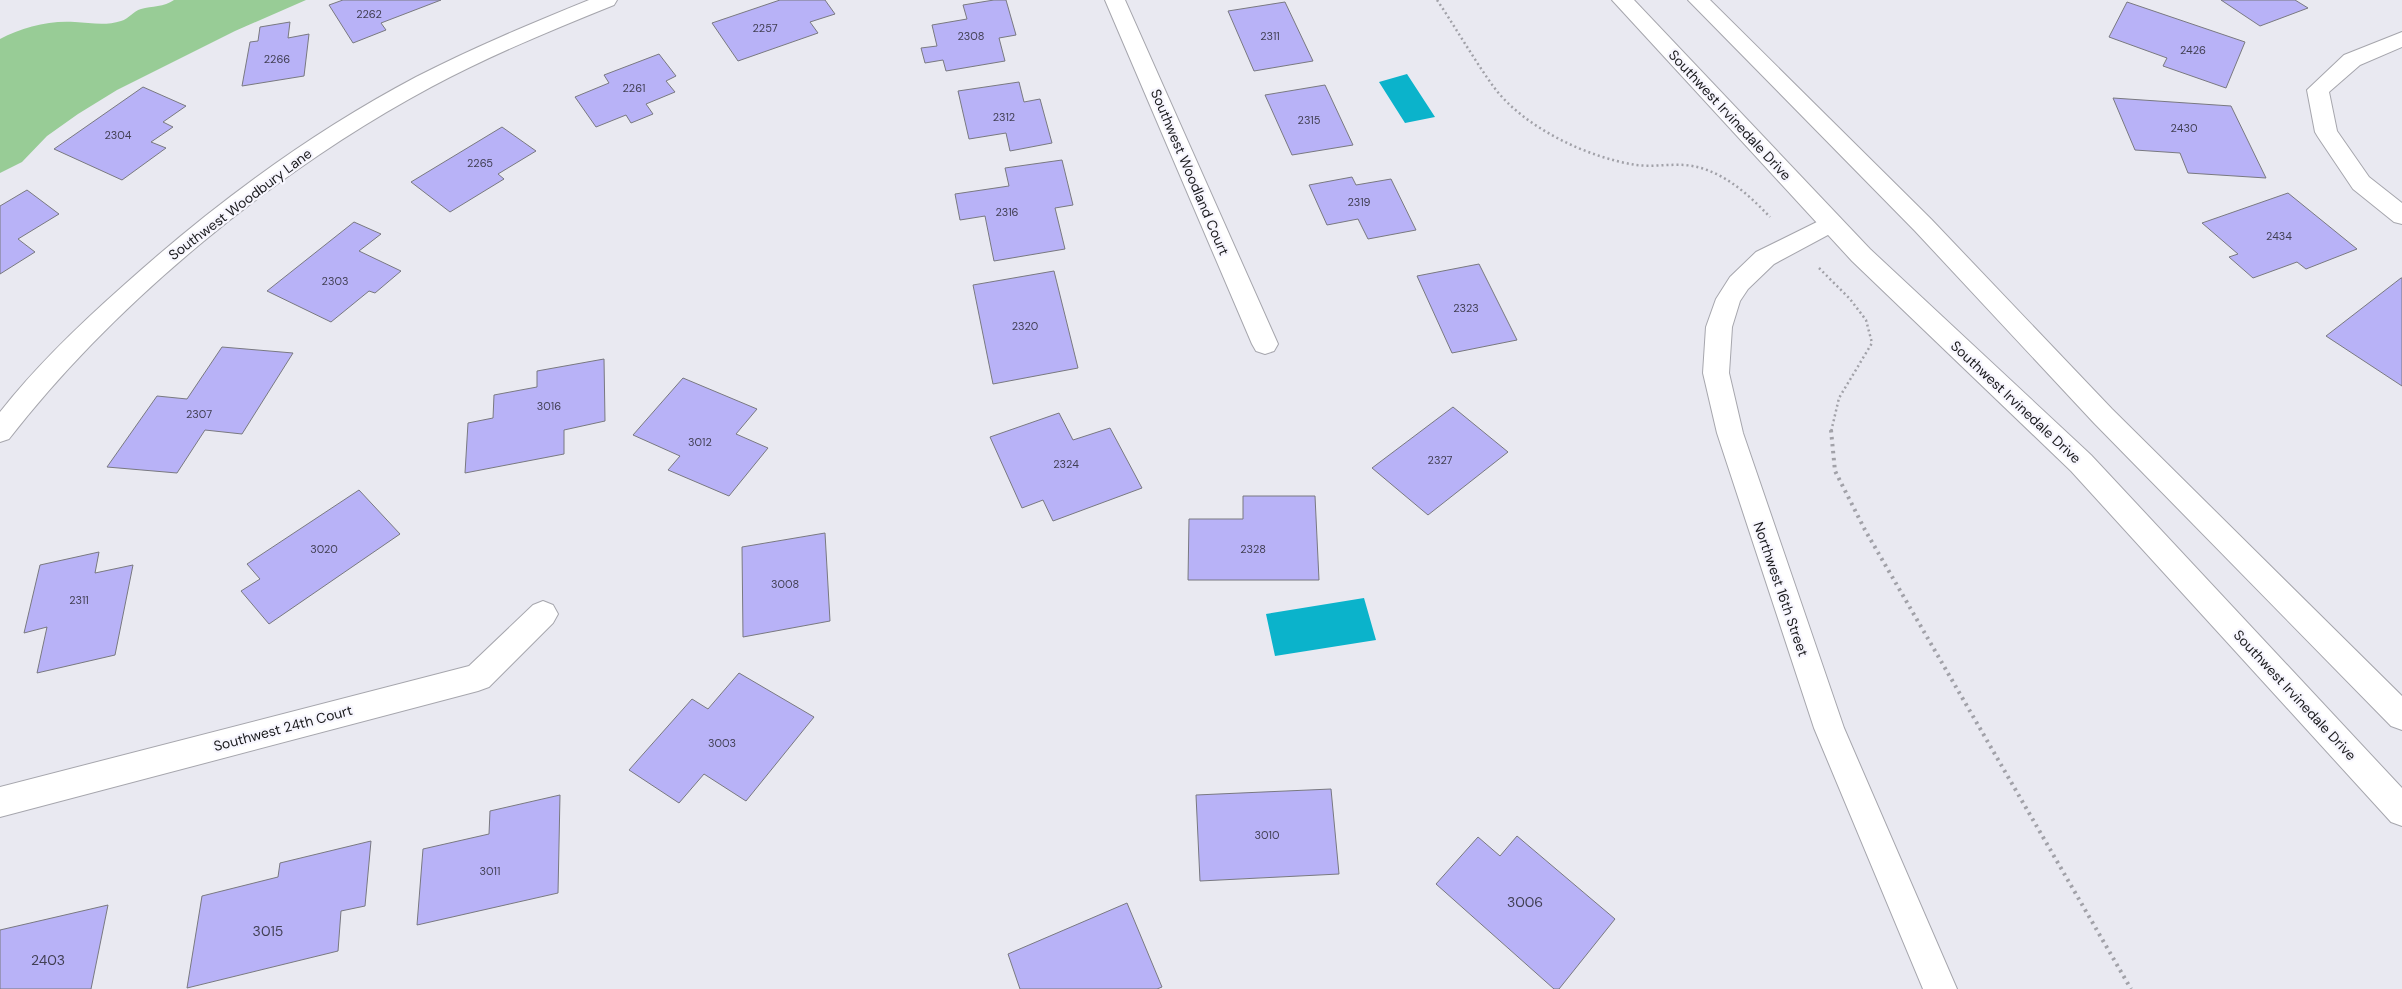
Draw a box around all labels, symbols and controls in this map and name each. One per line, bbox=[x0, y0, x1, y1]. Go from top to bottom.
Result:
house number: 2262 bbox=[356, 7, 382, 21]
house number: 2257 bbox=[752, 21, 778, 35]
house number: 2308 bbox=[957, 29, 985, 43]
house number: 2311 bbox=[1260, 29, 1280, 43]
house number: 2426 bbox=[2180, 43, 2206, 57]
street label: Southwest Irvinedale Drive bbox=[1665, 46, 1795, 184]
house number: 2266 bbox=[264, 52, 290, 66]
house number: 2261 bbox=[622, 81, 646, 95]
street label: Southwest Woodland Court bbox=[1147, 86, 1233, 258]
house number: 2312 bbox=[993, 110, 1015, 124]
house number: 2315 bbox=[1298, 113, 1321, 127]
house number: 2430 bbox=[2171, 121, 2197, 135]
house number: 2304 bbox=[104, 128, 132, 142]
street label: Southwest Woodbury Lane bbox=[165, 144, 315, 264]
house number: 2265 bbox=[467, 156, 493, 170]
house number: 2319 bbox=[1348, 195, 1371, 209]
house number: 2316 bbox=[996, 205, 1019, 219]
house number: 2434 bbox=[2266, 229, 2292, 243]
house number: 2303 bbox=[322, 274, 348, 288]
house number: 2323 bbox=[1453, 301, 1479, 315]
house number: 2320 bbox=[1012, 319, 1038, 333]
street label: Southwest Irvinedale Drive bbox=[1947, 337, 2085, 467]
house number: 3016 bbox=[537, 399, 561, 413]
house number: 2307 bbox=[186, 407, 212, 421]
house number: 3012 bbox=[688, 435, 712, 449]
house number: 2327 bbox=[1428, 453, 1453, 467]
house number: 2324 bbox=[1053, 457, 1079, 471]
street label: Northwest 16th Street bbox=[1750, 519, 1812, 659]
house number: 3020 bbox=[310, 542, 338, 556]
house number: 2328 bbox=[1240, 542, 1266, 556]
house number: 3008 bbox=[771, 577, 799, 591]
house number: 2311 bbox=[69, 593, 89, 607]
street label: Southwest Irvinedale Drive bbox=[2230, 626, 2360, 764]
street label: Southwest 24th Court bbox=[212, 701, 354, 755]
house number: 3003 bbox=[708, 736, 736, 750]
house number: 3010 bbox=[1255, 828, 1279, 842]
house number: 3011 bbox=[480, 864, 500, 878]
house number: 3006 bbox=[1507, 893, 1543, 911]
house number: 3015 bbox=[253, 922, 283, 940]
house number: 2403 bbox=[31, 951, 65, 969]

